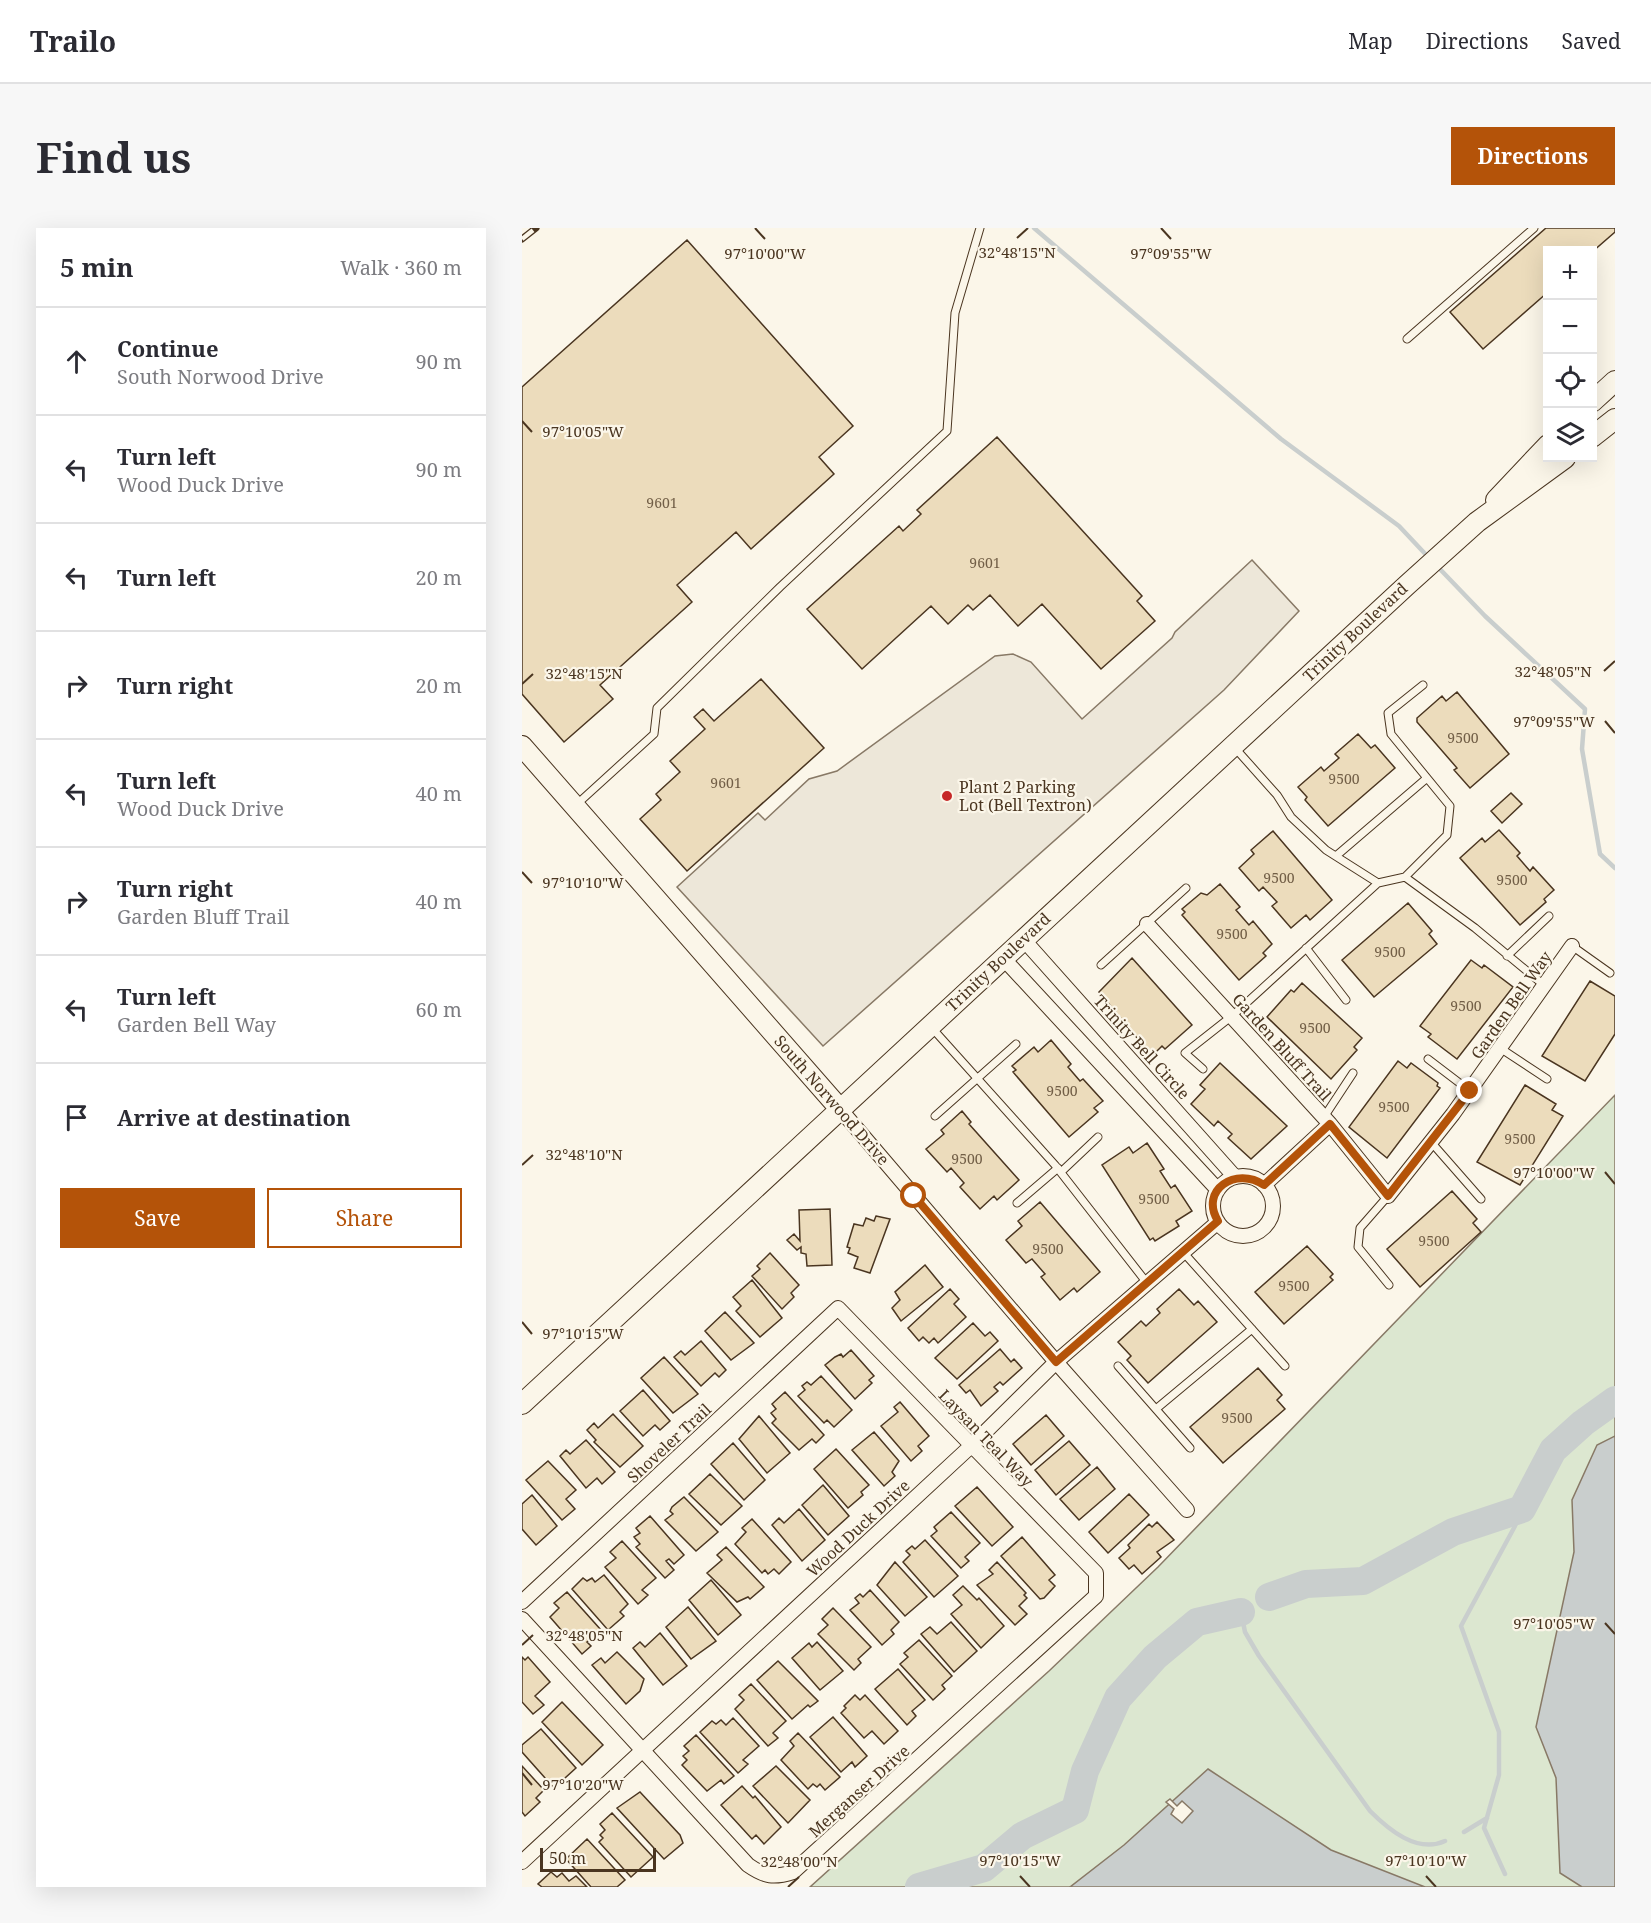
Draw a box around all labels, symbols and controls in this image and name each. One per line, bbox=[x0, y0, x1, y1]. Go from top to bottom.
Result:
text: Trailo bbox=[30, 22, 116, 60]
text: Map bbox=[1348, 27, 1393, 55]
text: Directions bbox=[1426, 27, 1528, 55]
text: Saved bbox=[1561, 27, 1621, 55]
button: Directions bbox=[1451, 127, 1615, 185]
text: Find us bbox=[36, 128, 191, 185]
text: 32°48'15"N bbox=[978, 242, 1056, 262]
text: 97°10'00"W bbox=[724, 243, 806, 263]
text: 97°09'55"W bbox=[1130, 243, 1212, 263]
map controls bbox=[1543, 246, 1597, 462]
button: + bbox=[1543, 246, 1597, 300]
text: 5 min bbox=[60, 249, 134, 285]
text: Walk · 360 m bbox=[340, 254, 462, 281]
button: − bbox=[1543, 300, 1597, 354]
text: Continue bbox=[117, 333, 219, 363]
icon: ahead bbox=[60, 345, 93, 378]
text: 90 m bbox=[416, 348, 462, 375]
button: locate bbox=[1543, 354, 1597, 408]
text: South Norwood Drive bbox=[117, 363, 324, 390]
button: layers bbox=[1543, 408, 1597, 462]
text: 97°10'05"W bbox=[542, 421, 624, 441]
text: Turn left bbox=[117, 441, 216, 471]
icon: left bbox=[60, 453, 93, 486]
text: 90 m bbox=[416, 456, 462, 483]
text: Wood Duck Drive bbox=[117, 471, 284, 498]
house number: 9601 bbox=[646, 493, 678, 512]
house number: 9601 bbox=[969, 553, 1001, 572]
icon: left bbox=[60, 561, 93, 594]
text: Turn left bbox=[117, 562, 216, 592]
text: 20 m bbox=[416, 564, 462, 591]
street label: Trinity Boulevard bbox=[1298, 578, 1412, 686]
text: 32°48'05"N bbox=[1514, 661, 1592, 681]
text: 32°48'15"N bbox=[545, 663, 623, 683]
icon: right bbox=[60, 669, 93, 702]
text: Turn right bbox=[117, 670, 233, 700]
text: 20 m bbox=[416, 672, 462, 699]
text: 97°09'55"W bbox=[1513, 711, 1595, 731]
house number: 9500 bbox=[1447, 728, 1479, 747]
text: Turn left bbox=[117, 765, 216, 795]
house number: 9500 bbox=[1328, 769, 1360, 788]
house number: 9601 bbox=[710, 773, 742, 792]
place label: Plant 2 Parking Lot (Bell Textron) bbox=[959, 776, 1092, 816]
icon: left bbox=[60, 777, 93, 810]
text: 40 m bbox=[416, 780, 462, 807]
marker: Plant 2 Parking Lot (Bell Textron) bbox=[940, 789, 954, 803]
text: Wood Duck Drive bbox=[117, 795, 284, 822]
house number: 9500 bbox=[1263, 868, 1295, 887]
house number: 9500 bbox=[1496, 870, 1528, 889]
text: 97°10'10"W bbox=[542, 872, 624, 892]
text: Turn right bbox=[117, 873, 233, 903]
icon: right bbox=[60, 885, 93, 918]
text: 40 m bbox=[416, 888, 462, 915]
text: Garden Bluff Trail bbox=[117, 903, 290, 930]
street label: Trinity Boulevard bbox=[941, 908, 1055, 1016]
house number: 9500 bbox=[1216, 924, 1248, 943]
house number: 9500 bbox=[1374, 942, 1406, 961]
street label: Garden Bell Way bbox=[1465, 946, 1557, 1063]
text: Turn left bbox=[117, 981, 216, 1011]
street label: Garden Bluff Trail bbox=[1228, 988, 1336, 1106]
street label: Trinity Bell Circle bbox=[1089, 990, 1195, 1104]
icon: left bbox=[60, 993, 93, 1026]
text: 60 m bbox=[416, 996, 462, 1023]
house number: 9500 bbox=[1450, 996, 1482, 1015]
text: Garden Bell Way bbox=[117, 1011, 276, 1038]
house number: 9500 bbox=[1299, 1018, 1331, 1037]
street label: South Norwood Drive bbox=[769, 1030, 895, 1170]
route end bbox=[1456, 1077, 1482, 1103]
house number: 9500 bbox=[1046, 1081, 1078, 1100]
house number: 9500 bbox=[1378, 1097, 1410, 1116]
icon: arrive bbox=[60, 1101, 93, 1134]
text: Arrive at destination bbox=[117, 1102, 351, 1132]
house number: 9500 bbox=[1504, 1129, 1536, 1148]
text: 32°48'10"N bbox=[545, 1144, 623, 1164]
house number: 9500 bbox=[951, 1149, 983, 1168]
text: 97°10'00"W bbox=[1513, 1162, 1595, 1182]
route start bbox=[900, 1182, 926, 1208]
button: Save bbox=[60, 1188, 255, 1248]
button: Share bbox=[267, 1188, 462, 1248]
house number: 9500 bbox=[1138, 1189, 1170, 1208]
house number: 9500 bbox=[1418, 1231, 1450, 1250]
house number: 9500 bbox=[1032, 1239, 1064, 1258]
house number: 9500 bbox=[1278, 1276, 1310, 1295]
text: 97°10'15"W bbox=[542, 1323, 624, 1343]
street label: Laysan Teal Way bbox=[934, 1385, 1039, 1492]
street label: Shoveler Trail bbox=[622, 1398, 716, 1488]
house number: 9500 bbox=[1221, 1408, 1253, 1427]
street label: Wood Duck Drive bbox=[802, 1474, 914, 1582]
text: 97°10'05"W bbox=[1513, 1613, 1595, 1633]
text: 32°48'05"N bbox=[545, 1625, 623, 1645]
street label: Merganser Drive bbox=[804, 1740, 914, 1842]
text: 97°10'20"W bbox=[542, 1774, 624, 1794]
scale bar bbox=[540, 1845, 656, 1872]
text: 50 m bbox=[549, 1847, 586, 1869]
text: 97°10'15"W bbox=[979, 1850, 1061, 1870]
text: 97°10'10"W bbox=[1385, 1850, 1467, 1870]
text: 32°48'00"N bbox=[760, 1851, 838, 1871]

